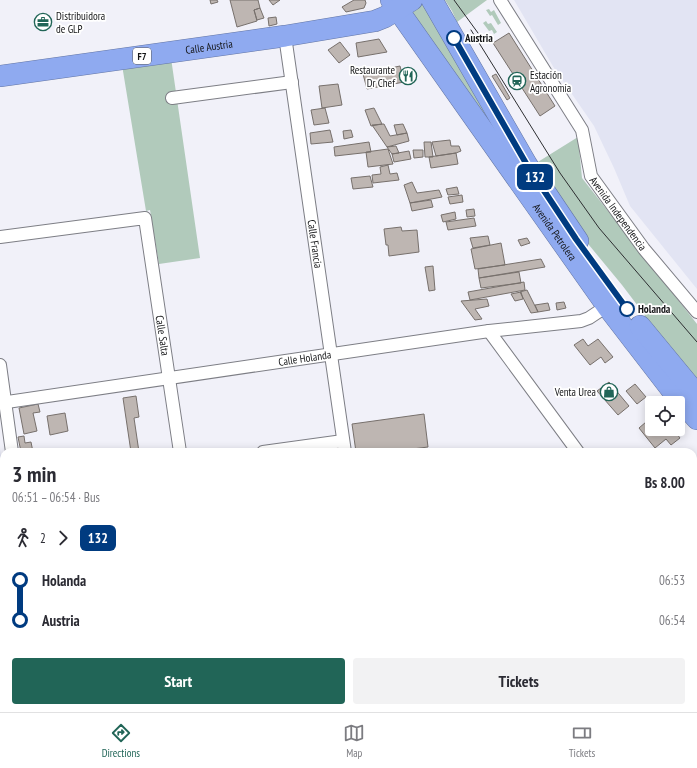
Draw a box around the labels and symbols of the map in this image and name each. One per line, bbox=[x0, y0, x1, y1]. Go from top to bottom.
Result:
place label: Distribuidora de GLP bbox=[56, 9, 105, 36]
office icon: Distribuidora de GLP bbox=[33, 12, 53, 32]
marker: Austria bbox=[446, 30, 462, 46]
place label: Austria bbox=[464, 31, 493, 45]
street label: Calle Austria bbox=[184, 36, 233, 57]
road number: F7 bbox=[133, 48, 151, 64]
place label: Restaurante Dr Chef bbox=[350, 63, 396, 90]
restaurant icon: Restaurante Dr Chef bbox=[398, 66, 418, 86]
place label: Estación Agronomía bbox=[530, 68, 571, 95]
station icon: Estación Agronomía bbox=[507, 71, 527, 91]
line badge: 132 bbox=[512, 164, 558, 190]
street label: Avenida Independencia bbox=[587, 174, 650, 253]
street label: Avenida Petrolera bbox=[530, 201, 580, 263]
street label: Calle Francia bbox=[305, 219, 325, 269]
marker: Holanda bbox=[619, 301, 635, 317]
place label: Holanda bbox=[638, 302, 671, 316]
street label: Calle Salta bbox=[153, 314, 172, 357]
street label: Calle Holanda bbox=[277, 347, 332, 369]
shop icon: Venta Urea bbox=[599, 382, 619, 402]
place label: Venta Urea bbox=[554, 385, 596, 399]

